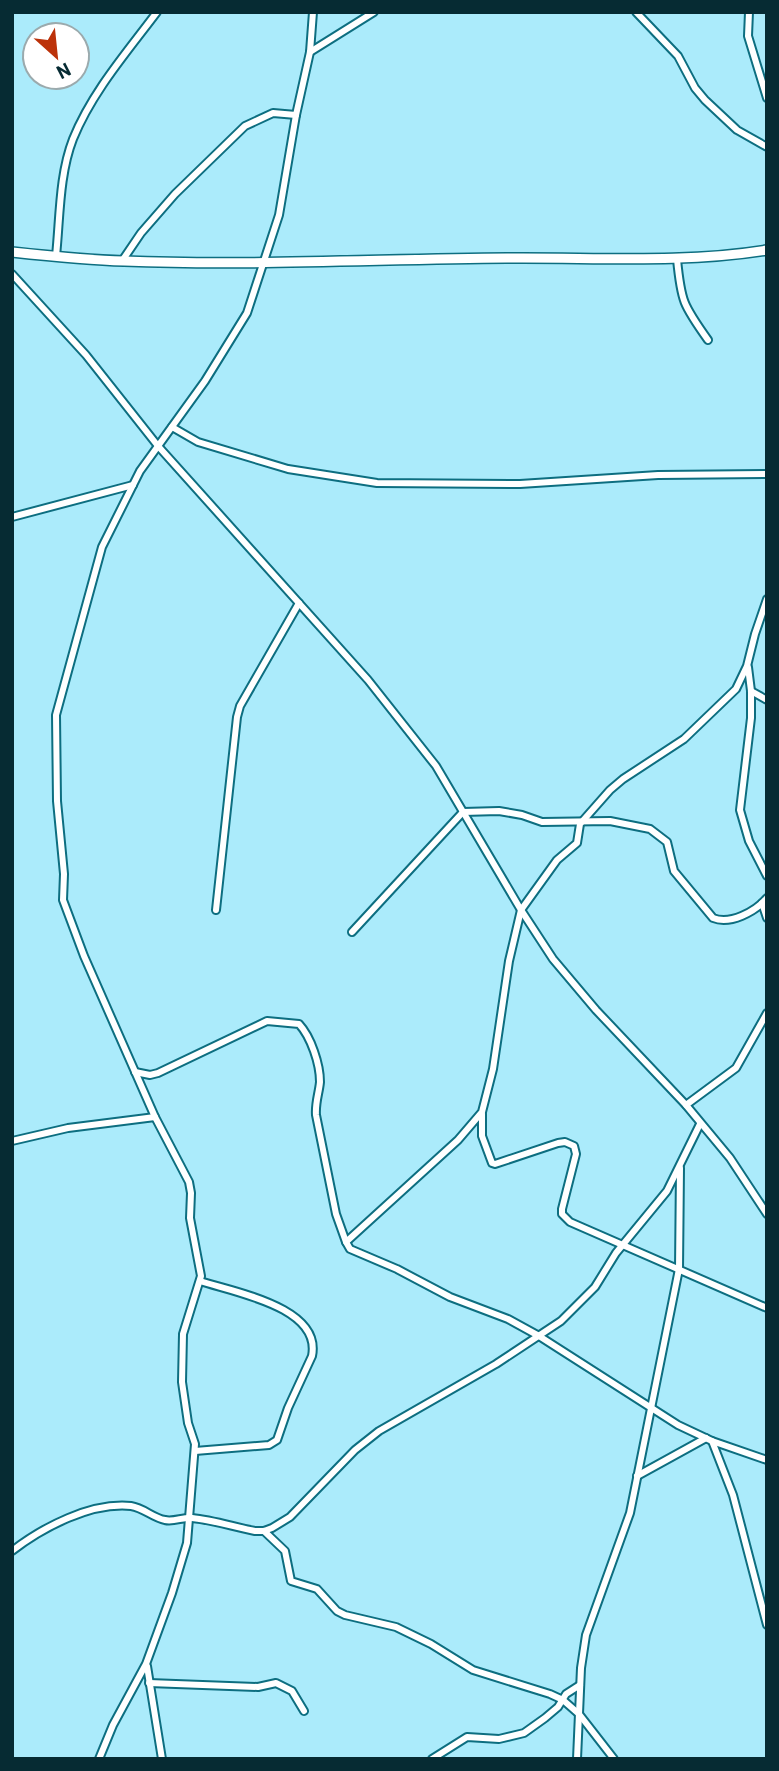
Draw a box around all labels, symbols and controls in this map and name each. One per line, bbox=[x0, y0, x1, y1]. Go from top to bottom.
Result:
north arrow bbox=[21, 21, 91, 91]
text: N bbox=[53, 58, 75, 85]

